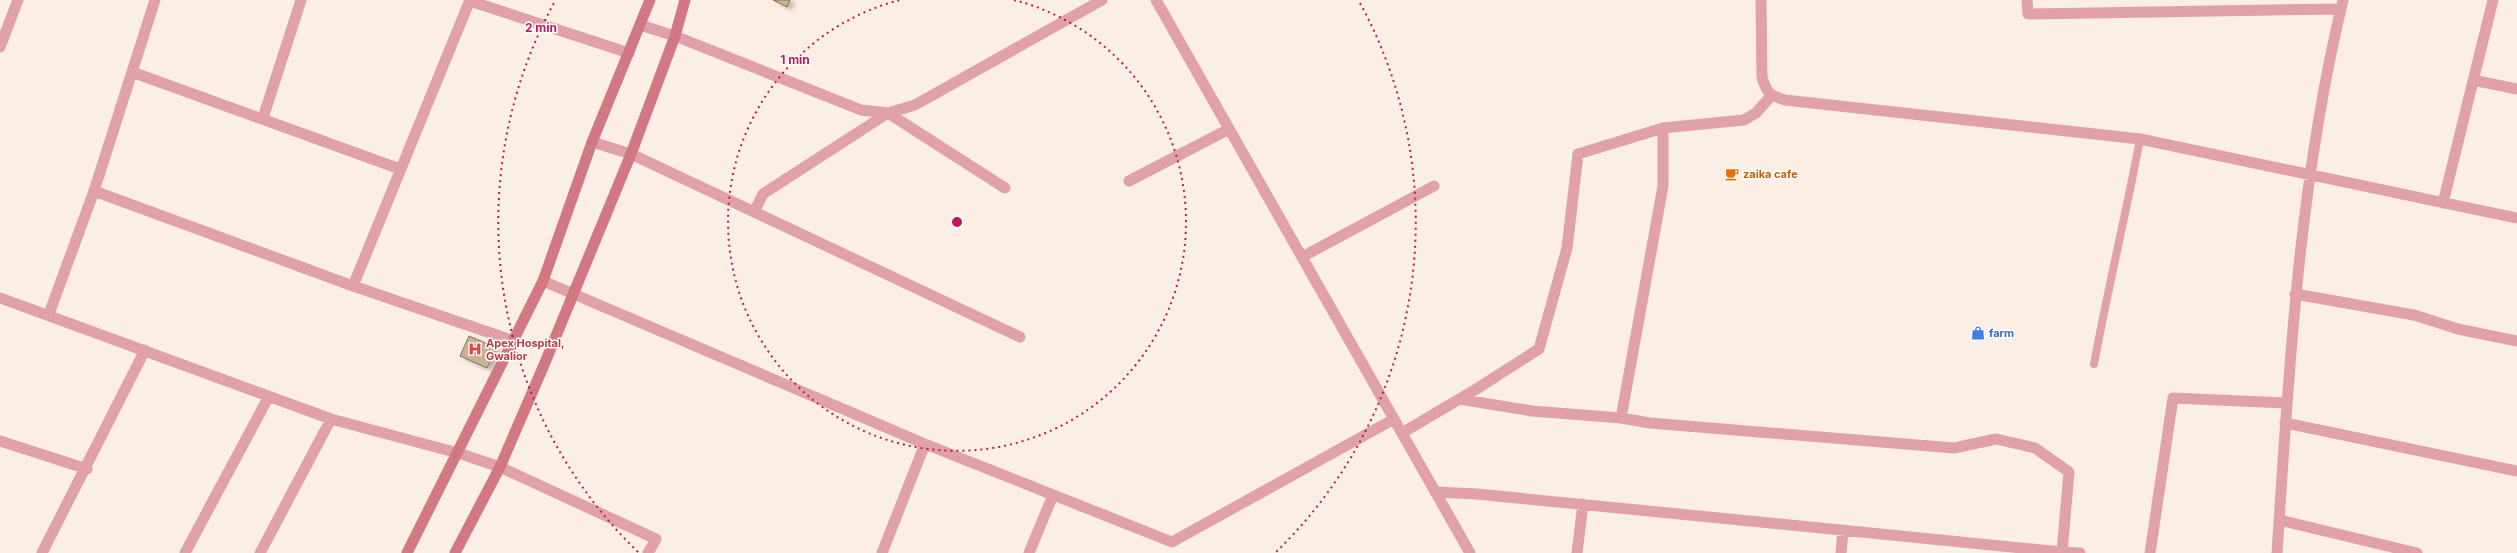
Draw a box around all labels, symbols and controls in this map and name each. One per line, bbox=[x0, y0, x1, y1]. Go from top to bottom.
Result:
text: 2 min bbox=[525, 20, 557, 35]
text: 1 min bbox=[780, 52, 810, 67]
cafe icon: zaika cafe bbox=[1724, 166, 1740, 182]
place label: zaika cafe bbox=[1743, 167, 1798, 181]
centre of rings bbox=[950, 215, 964, 229]
shop icon: farm bbox=[1970, 325, 1986, 341]
place label: farm bbox=[1989, 326, 2014, 340]
place label: Apex Hospital, Gwalior bbox=[486, 336, 565, 363]
hospital icon: Apex Hospital, Gwalior bbox=[467, 341, 483, 357]

